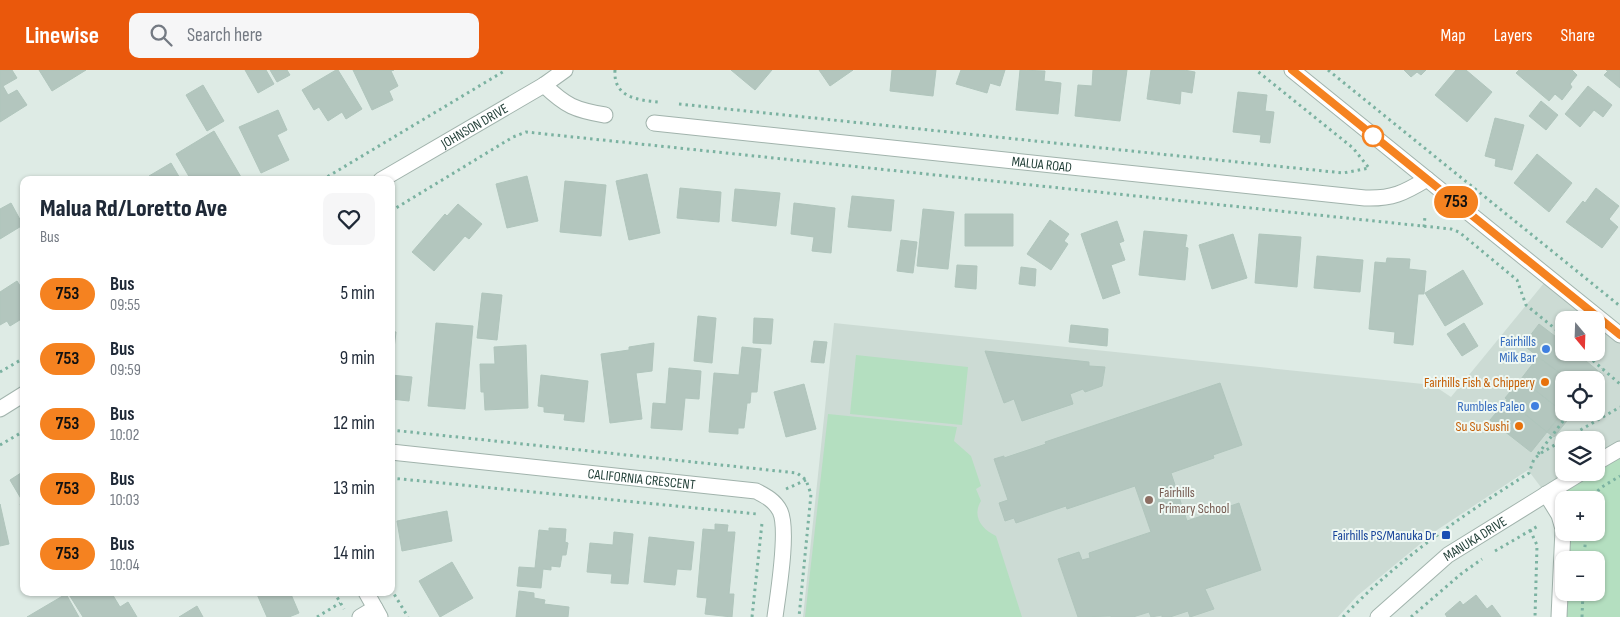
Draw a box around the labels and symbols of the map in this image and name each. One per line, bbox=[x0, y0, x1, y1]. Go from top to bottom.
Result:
street label: JOHNSON DRIVE bbox=[437, 100, 511, 153]
unlabelled marker bbox=[1362, 125, 1384, 147]
street label: MALUA ROAD bbox=[1011, 153, 1073, 176]
line badge: 753 bbox=[1427, 186, 1485, 218]
north arrow bbox=[1555, 311, 1605, 361]
place label: Fairhills Milk Bar bbox=[1499, 333, 1536, 366]
marker: Fairhills Milk Bar bbox=[1540, 343, 1552, 355]
place label: Fairhills Fish & Chippery bbox=[1424, 374, 1536, 391]
marker: Fairhills Fish & Chippery bbox=[1539, 376, 1551, 388]
place label: Rumbles Paleo bbox=[1457, 398, 1525, 415]
marker: Rumbles Paleo bbox=[1529, 400, 1541, 412]
place label: Su Su Sushi bbox=[1455, 418, 1509, 435]
marker: Su Su Sushi bbox=[1513, 420, 1525, 432]
street label: CALIFORNIA CRESCENT bbox=[587, 465, 697, 494]
place label: Fairhills Primary School bbox=[1159, 484, 1229, 517]
marker: Fairhills Primary School bbox=[1143, 494, 1155, 506]
street label: MANUKA DRIVE bbox=[1440, 513, 1510, 565]
place label: Fairhills PS/Manuka Dr bbox=[1332, 527, 1436, 544]
marker: Fairhills PS/Manuka Dr bbox=[1440, 529, 1452, 541]

